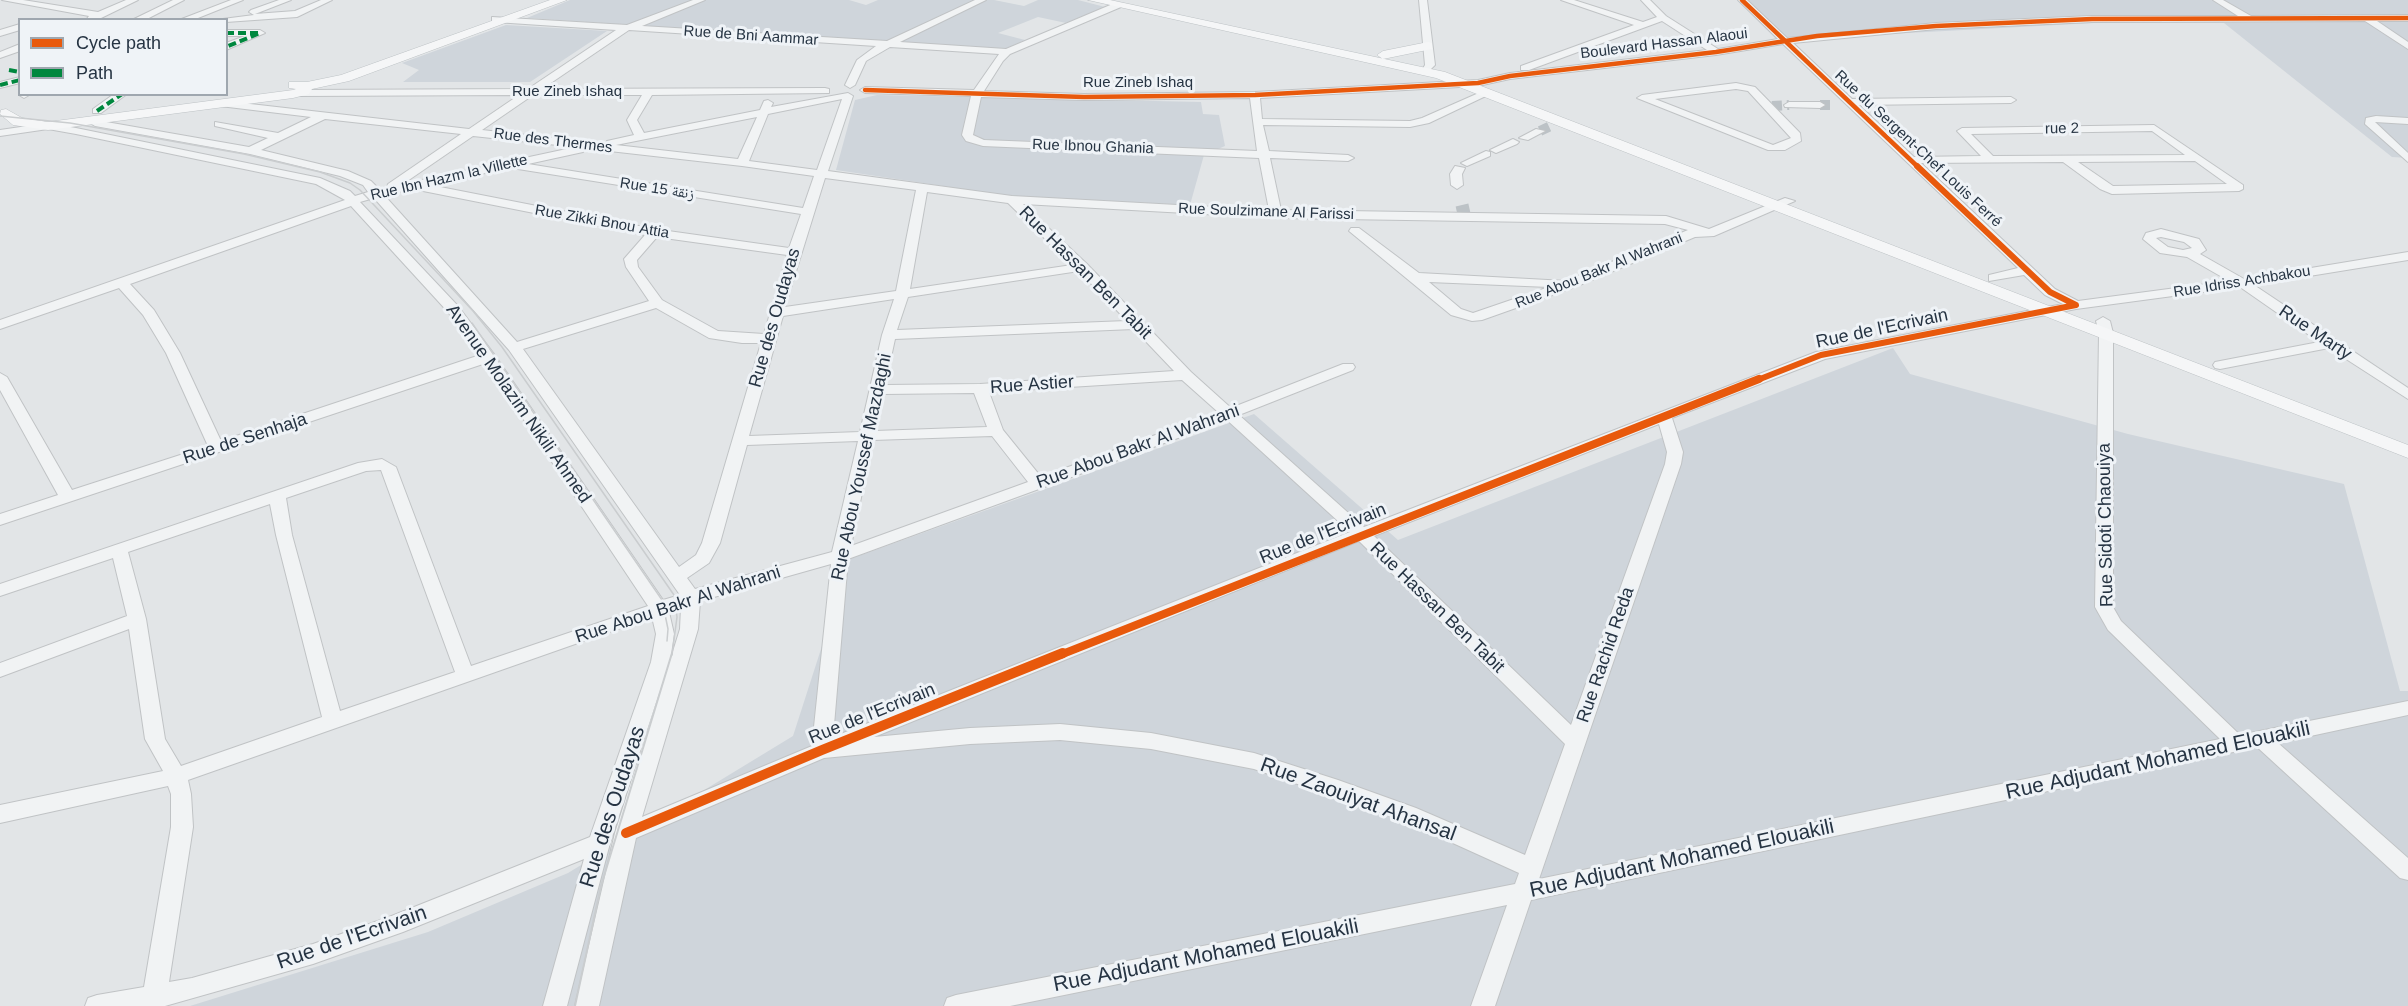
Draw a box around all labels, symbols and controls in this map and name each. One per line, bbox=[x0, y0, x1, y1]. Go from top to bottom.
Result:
legend bbox=[18, 18, 228, 96]
street label: Rue de Bni Aammar bbox=[683, 22, 819, 50]
street label: Boulevard Hassan Alaoui bbox=[1579, 25, 1749, 63]
text: Cycle path bbox=[76, 33, 161, 53]
text: Path bbox=[76, 63, 113, 83]
street label: Rue du Sergent-Chef Louis Ferré bbox=[1831, 67, 2005, 231]
street label: Rue Zineb Ishaq bbox=[1083, 74, 1193, 92]
street label: Rue Zineb Ishaq bbox=[512, 83, 622, 101]
street label: rue 2 bbox=[2045, 120, 2079, 138]
street label: Rue des Thermes bbox=[493, 125, 613, 157]
street label: Rue Ibnou Ghania bbox=[1032, 136, 1154, 158]
street label: Rue Ibn Hazm la Villette bbox=[369, 151, 529, 205]
street label: Rue 15 زنقة bbox=[619, 174, 695, 204]
street label: Rue Soulzimane Al Farissi bbox=[1178, 200, 1354, 224]
street label: Rue Zikki Bnou Attia bbox=[534, 201, 670, 243]
street label: Rue Hassan Ben Tabit bbox=[1014, 202, 1156, 344]
street label: Rue Abou Bakr Al Wahrani bbox=[1513, 229, 1685, 313]
street label: Rue des Oudayas bbox=[745, 246, 805, 390]
street label: Rue Idriss Achbakou bbox=[2172, 262, 2312, 302]
street label: Avenue Molazim Nikili Ahmed bbox=[441, 300, 595, 508]
street label: Rue Marty bbox=[2275, 301, 2355, 365]
street label: Rue de l'Ecrivain bbox=[1814, 304, 1950, 354]
street label: Rue Abou Youssef Mazdaghi bbox=[827, 352, 897, 582]
street label: Rue Astier bbox=[989, 371, 1075, 399]
street label: Rue Abou Bakr Al Wahrani bbox=[1034, 400, 1242, 494]
street label: Rue de Senhaja bbox=[180, 409, 310, 469]
street label: Rue Sidoti Chaouiya bbox=[2094, 443, 2118, 607]
street label: Rue de l'Ecrivain bbox=[1257, 499, 1389, 569]
street label: Rue Hassan Ben Tabit bbox=[1365, 538, 1509, 678]
street label: Rue Abou Bakr Al Wahrani bbox=[573, 562, 783, 648]
street label: Rue Rachid Reda bbox=[1573, 584, 1639, 726]
street label: Rue de l'Ecrivain bbox=[806, 679, 938, 749]
street label: Rue Adjudant Mohamed Elouakili bbox=[2004, 716, 2312, 806]
street label: Rue des Oudayas bbox=[575, 723, 651, 891]
street label: Rue Zaouiyat Ahansal bbox=[1257, 753, 1459, 847]
street label: Rue Adjudant Mohamed Elouakili bbox=[1528, 814, 1836, 904]
street label: Rue de l'Ecrivain bbox=[274, 901, 430, 975]
street label: Rue Adjudant Mohamed Elouakili bbox=[1051, 914, 1361, 998]

